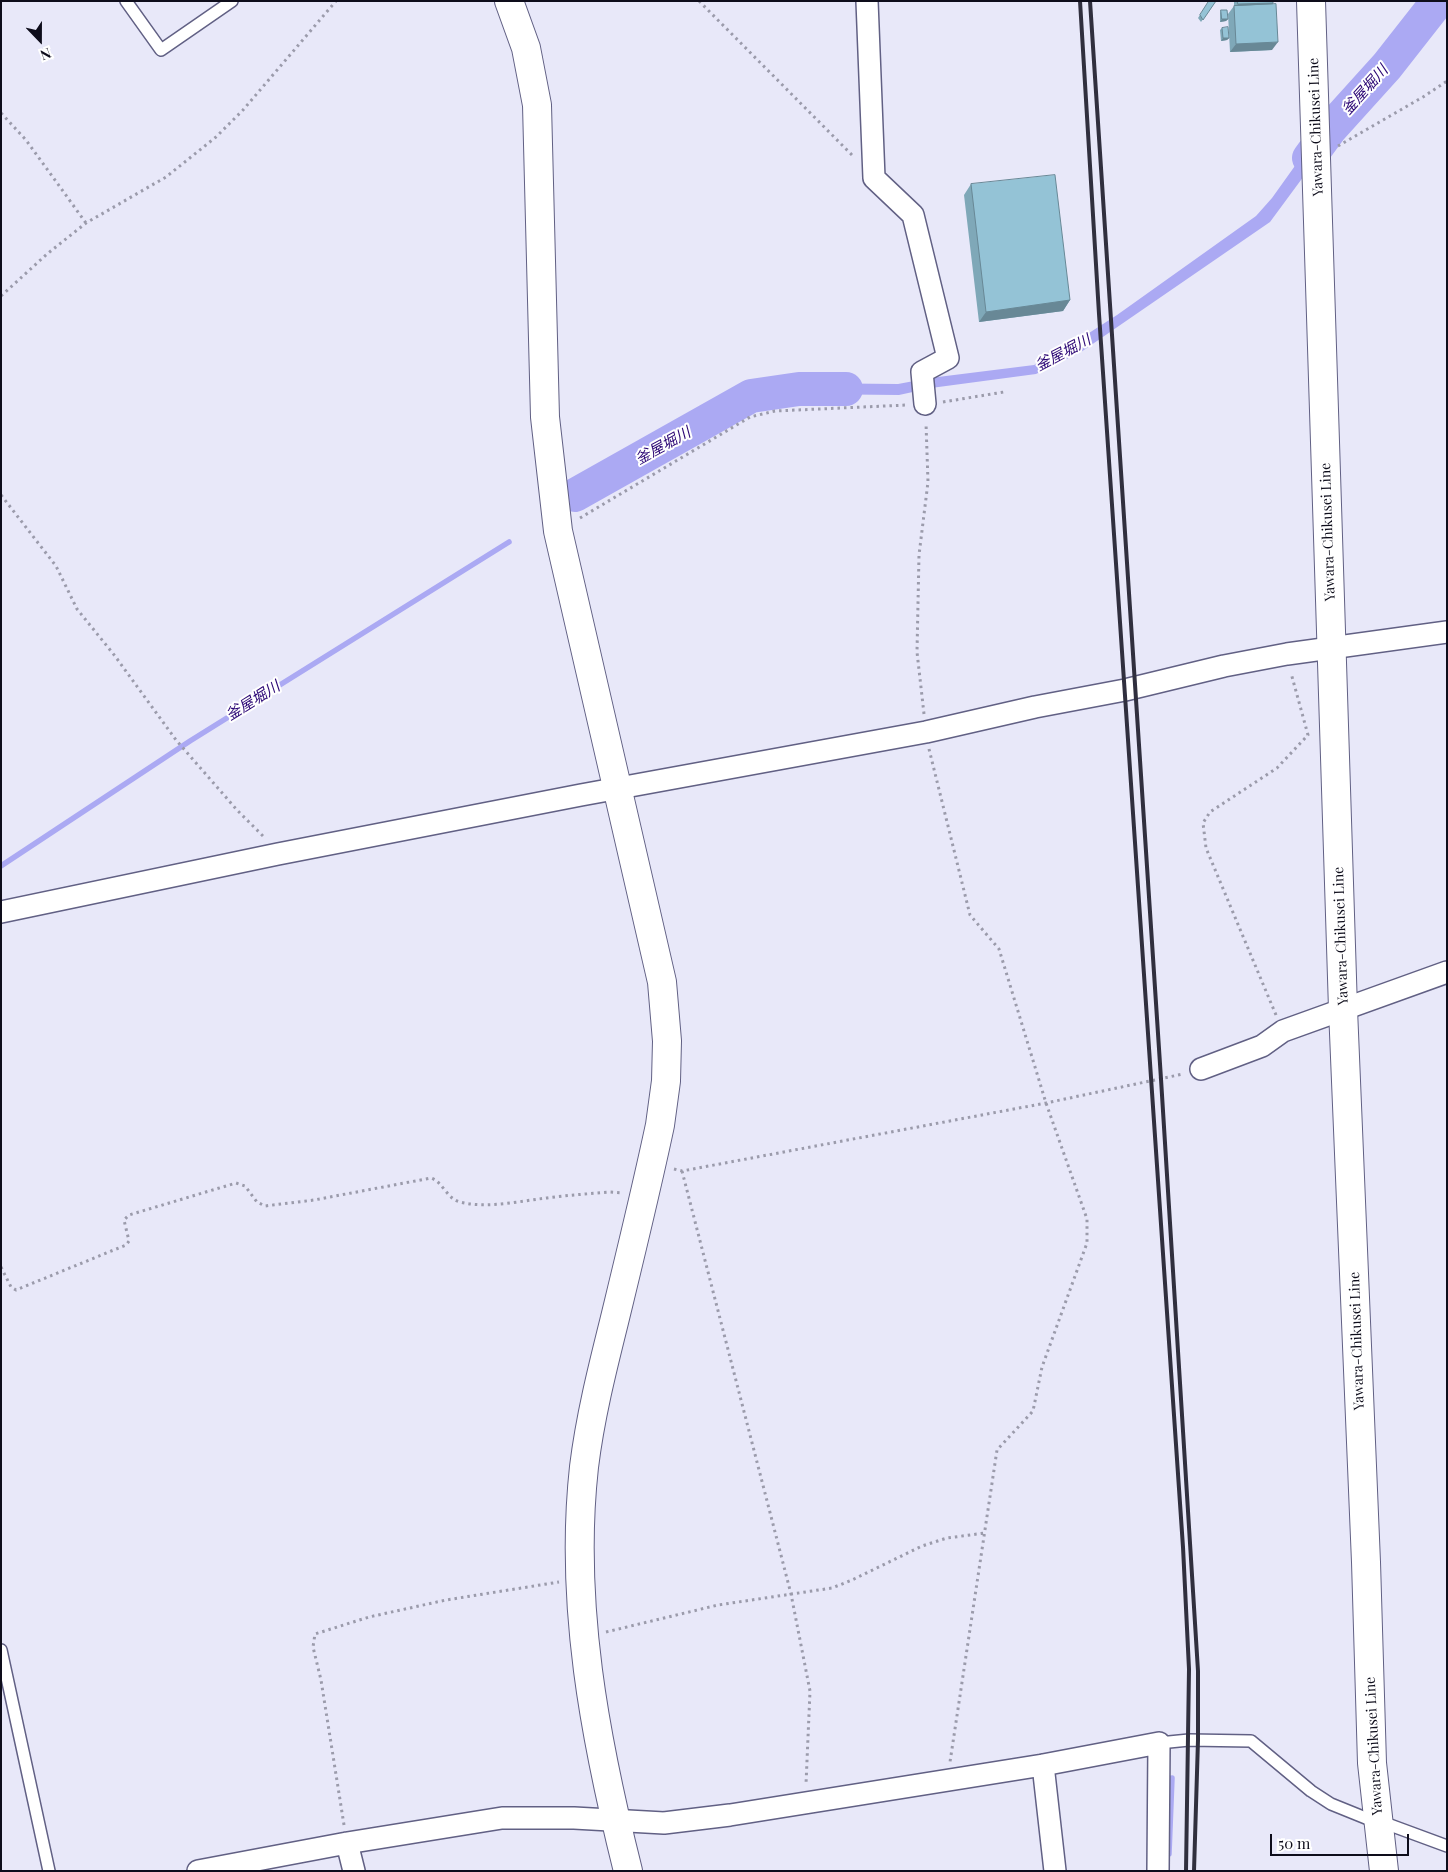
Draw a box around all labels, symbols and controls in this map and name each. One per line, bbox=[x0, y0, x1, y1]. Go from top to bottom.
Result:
north arrow bbox=[15, 15, 65, 65]
text: N bbox=[38, 44, 54, 65]
street label: Yawara-Chikusei Line bbox=[1305, 58, 1327, 196]
water label: 釜屋堀川 bbox=[1338, 62, 1392, 118]
water label: 釜屋堀川 bbox=[1032, 331, 1094, 375]
water label: 釜屋堀川 bbox=[632, 424, 694, 468]
street label: Yawara-Chikusei Line bbox=[1317, 463, 1339, 601]
water label: 釜屋堀川 bbox=[223, 677, 283, 725]
street label: Yawara-Chikusei Line bbox=[1330, 867, 1352, 1005]
street label: Yawara-Chikusei Line bbox=[1346, 1272, 1368, 1410]
street label: Yawara-Chikusei Line bbox=[1362, 1676, 1386, 1816]
scale bar bbox=[1273, 1824, 1412, 1856]
text: 50 m bbox=[1278, 1833, 1310, 1853]

